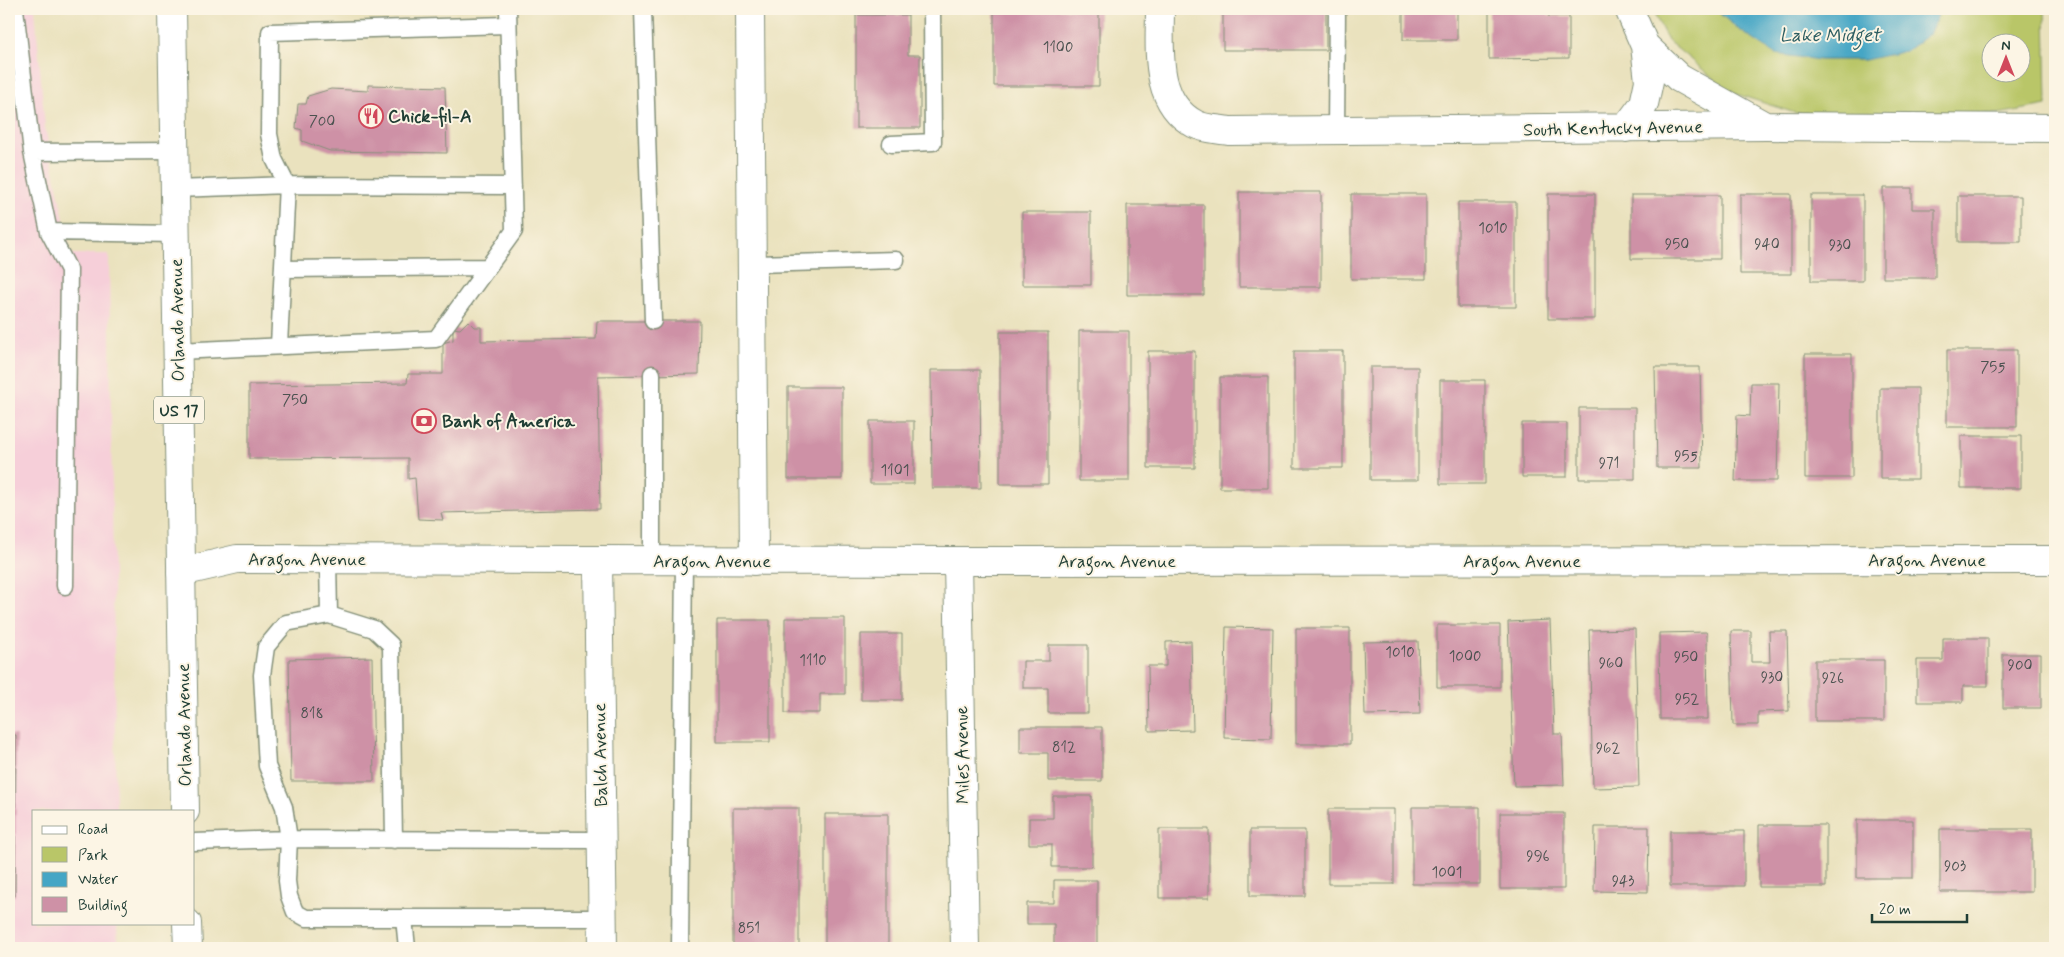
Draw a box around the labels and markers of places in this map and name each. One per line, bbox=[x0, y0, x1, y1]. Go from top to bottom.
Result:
restaurant icon: Chick-fil-A bbox=[358, 103, 384, 129]
place label: Chick-fil-A bbox=[388, 105, 472, 129]
bank icon: Bank of America bbox=[411, 408, 437, 434]
place label: Bank of America bbox=[442, 410, 576, 434]

